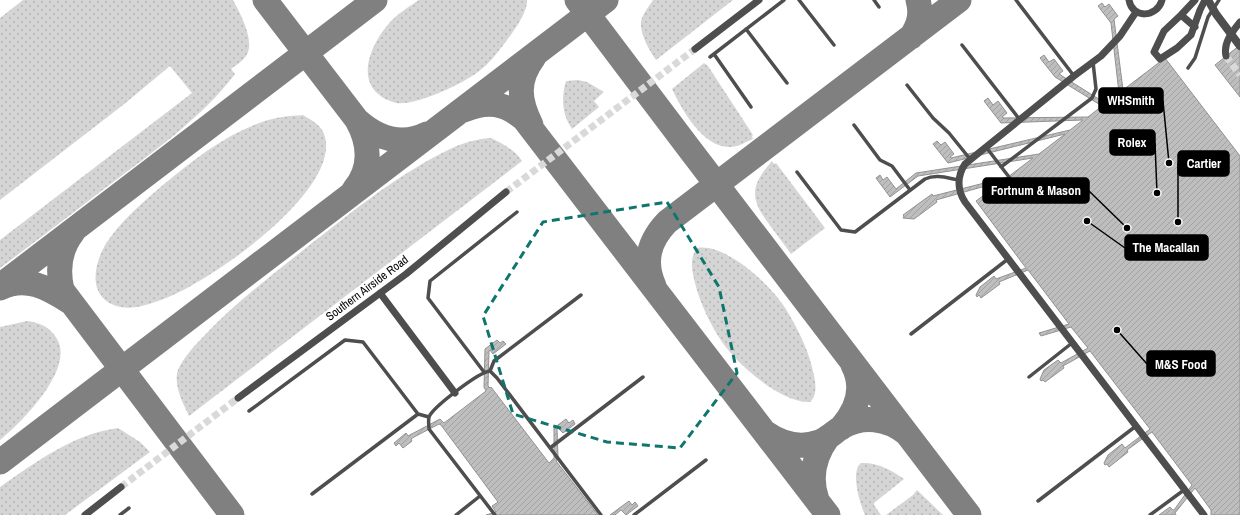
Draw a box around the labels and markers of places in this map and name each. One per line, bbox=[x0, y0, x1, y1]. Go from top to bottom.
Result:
callout: WHSmith bbox=[1099, 88, 1163, 113]
callout: Rolex bbox=[1110, 130, 1155, 155]
callout: Cartier bbox=[1178, 151, 1229, 176]
callout: Fortnum & Mason bbox=[983, 178, 1089, 203]
callout: The Macallan bbox=[1125, 235, 1208, 260]
callout: M&S Food bbox=[1147, 351, 1215, 376]

